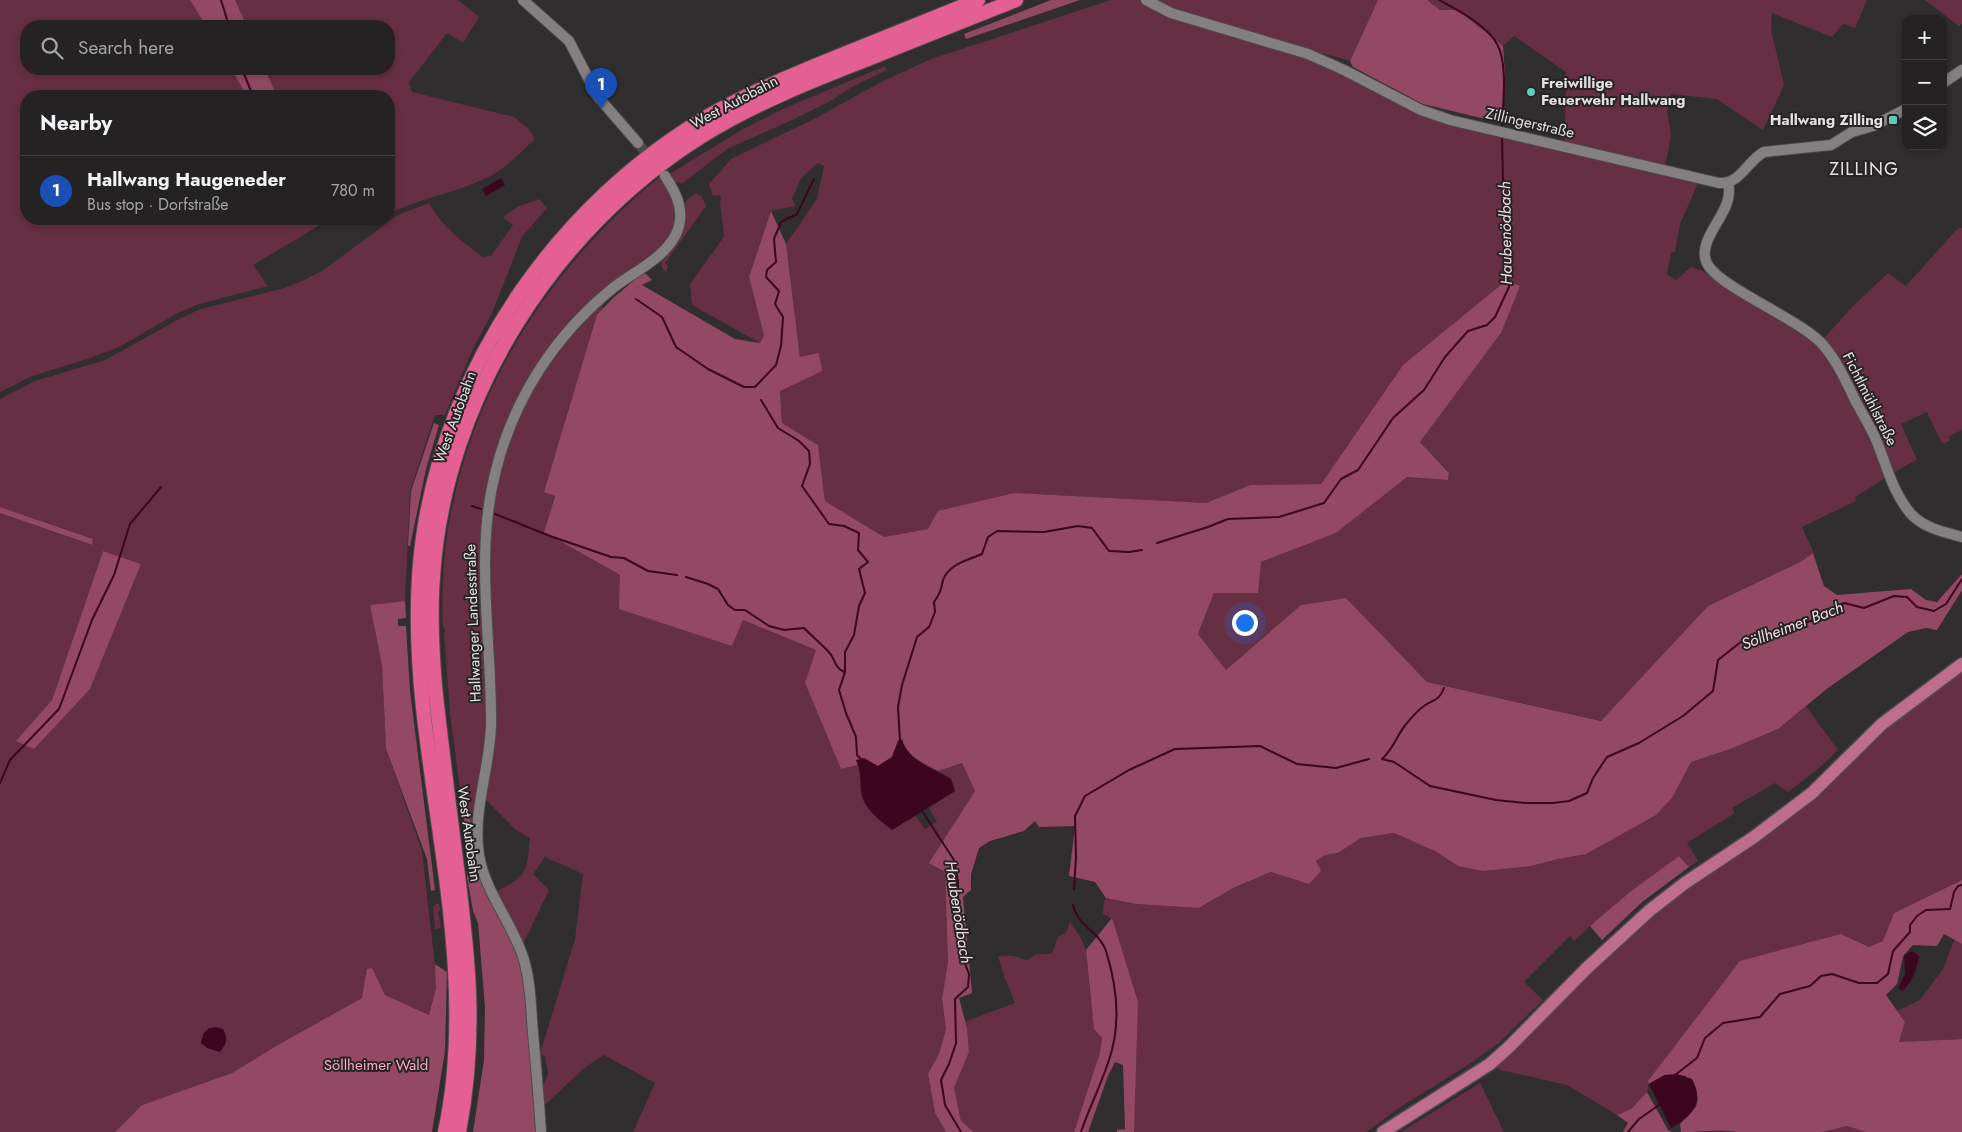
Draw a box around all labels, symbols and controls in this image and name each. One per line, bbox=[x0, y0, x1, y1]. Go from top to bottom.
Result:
map controls bbox=[1902, 15, 1947, 150]
button: + bbox=[1902, 15, 1947, 60]
search box bbox=[20, 20, 395, 75]
icon: search bbox=[38, 34, 66, 62]
text: Search here bbox=[78, 34, 174, 61]
button: − bbox=[1902, 60, 1947, 105]
pin: 1 bbox=[585, 68, 617, 109]
street label: West Autobahn bbox=[686, 70, 782, 134]
place label: Freiwillige Feuerwehr Hallwang bbox=[1541, 72, 1686, 111]
marker: Freiwillige Feuerwehr Hallwang bbox=[1525, 86, 1537, 98]
street label: Zillingerstraße bbox=[1483, 102, 1577, 144]
button: layers bbox=[1902, 105, 1947, 150]
text: Nearby bbox=[40, 108, 112, 138]
place label: Hallwang Zilling bbox=[1770, 109, 1883, 131]
marker: Hallwang Zilling bbox=[1887, 114, 1899, 126]
district label: ZILLING bbox=[1829, 156, 1899, 182]
text: Hallwang Haugeneder bbox=[87, 166, 286, 193]
text: 1 bbox=[52, 179, 60, 202]
text: 780 m bbox=[331, 179, 375, 202]
water label: Haubenödbach bbox=[1493, 181, 1518, 285]
text: Bus stop · Dorfstraße bbox=[87, 193, 229, 216]
street label: Fichtlmühlstraße bbox=[1837, 348, 1903, 450]
street label: West Autobahn bbox=[428, 368, 482, 466]
street label: Hallwanger Landesstraße bbox=[459, 543, 487, 703]
water label: Söllheimer Bach bbox=[1738, 595, 1847, 655]
your location bbox=[1232, 610, 1258, 636]
street label: West Autobahn bbox=[451, 785, 487, 883]
water label: Haubenödbach bbox=[939, 859, 978, 965]
park label: Söllheimer Wald bbox=[324, 1054, 428, 1076]

